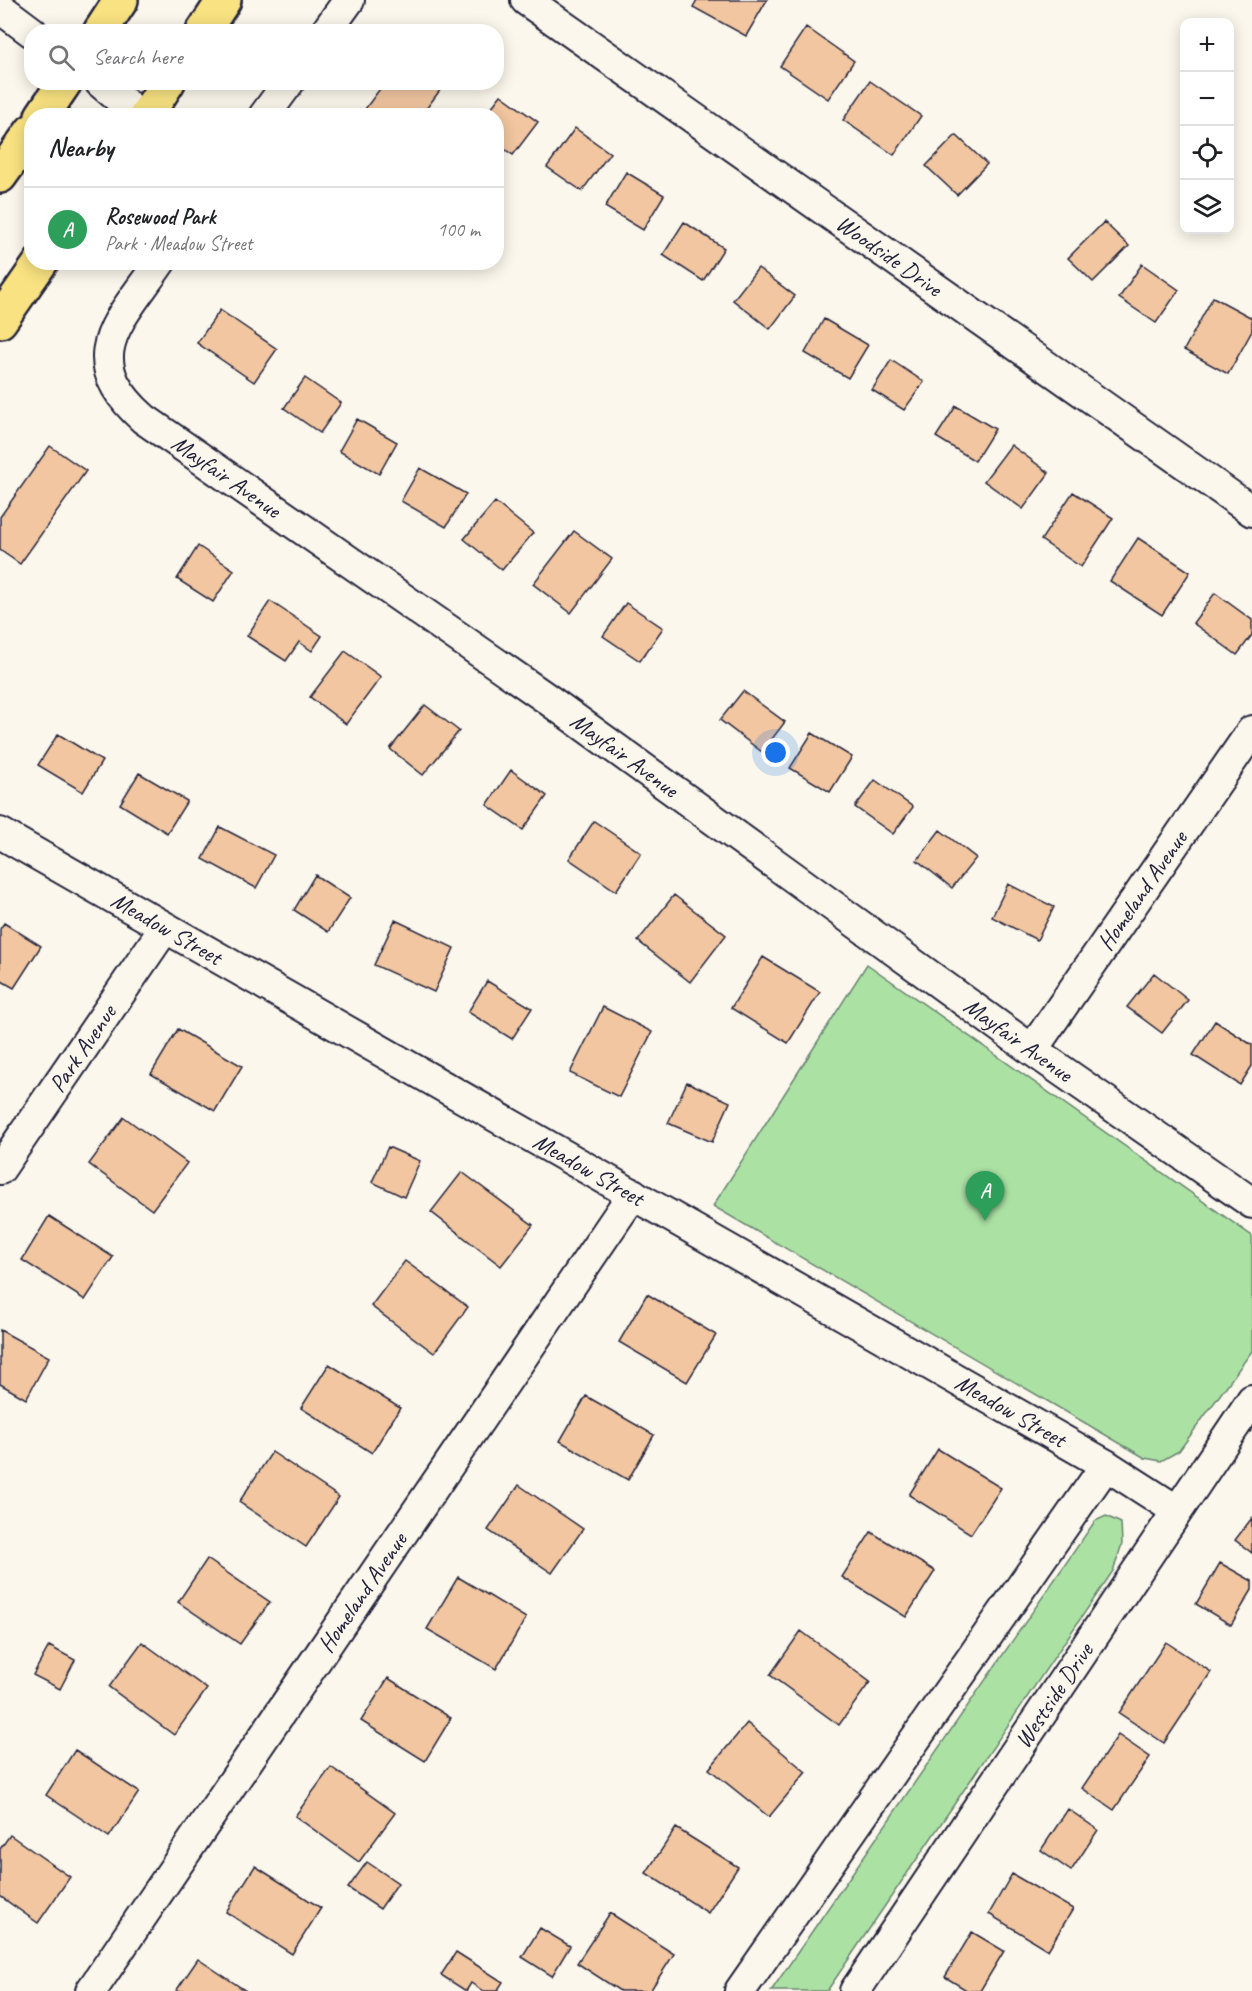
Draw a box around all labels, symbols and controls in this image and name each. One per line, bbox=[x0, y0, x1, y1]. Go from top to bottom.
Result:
map controls bbox=[1180, 18, 1234, 234]
button: + bbox=[1180, 18, 1234, 72]
search box bbox=[24, 24, 504, 90]
icon: search bbox=[45, 41, 78, 74]
text: Search here bbox=[93, 43, 183, 71]
button: − bbox=[1180, 72, 1234, 126]
button: locate bbox=[1180, 126, 1234, 180]
text: Nearby bbox=[48, 131, 113, 164]
button: layers bbox=[1180, 180, 1234, 234]
text: Rosewood Park bbox=[105, 203, 216, 231]
street label: Woodside Drive bbox=[830, 208, 950, 304]
text: A bbox=[62, 217, 73, 242]
text: 100 m bbox=[437, 217, 480, 242]
text: Park · Meadow Street bbox=[105, 231, 252, 256]
street label: Mayfair Avenue bbox=[166, 428, 289, 526]
street label: Mayfair Avenue bbox=[565, 706, 686, 805]
your location bbox=[761, 738, 790, 767]
street label: Homeland Avenue bbox=[1090, 823, 1195, 956]
street label: Meadow Street bbox=[106, 885, 229, 973]
street label: Mayfair Avenue bbox=[958, 991, 1080, 1090]
street label: Park Avenue bbox=[42, 997, 124, 1098]
street label: Meadow Street bbox=[528, 1126, 651, 1214]
pin: A bbox=[966, 1172, 1004, 1221]
street label: Meadow Street bbox=[950, 1367, 1073, 1455]
street label: Homeland Avenue bbox=[311, 1525, 415, 1658]
street label: Westside Drive bbox=[1008, 1635, 1101, 1754]

